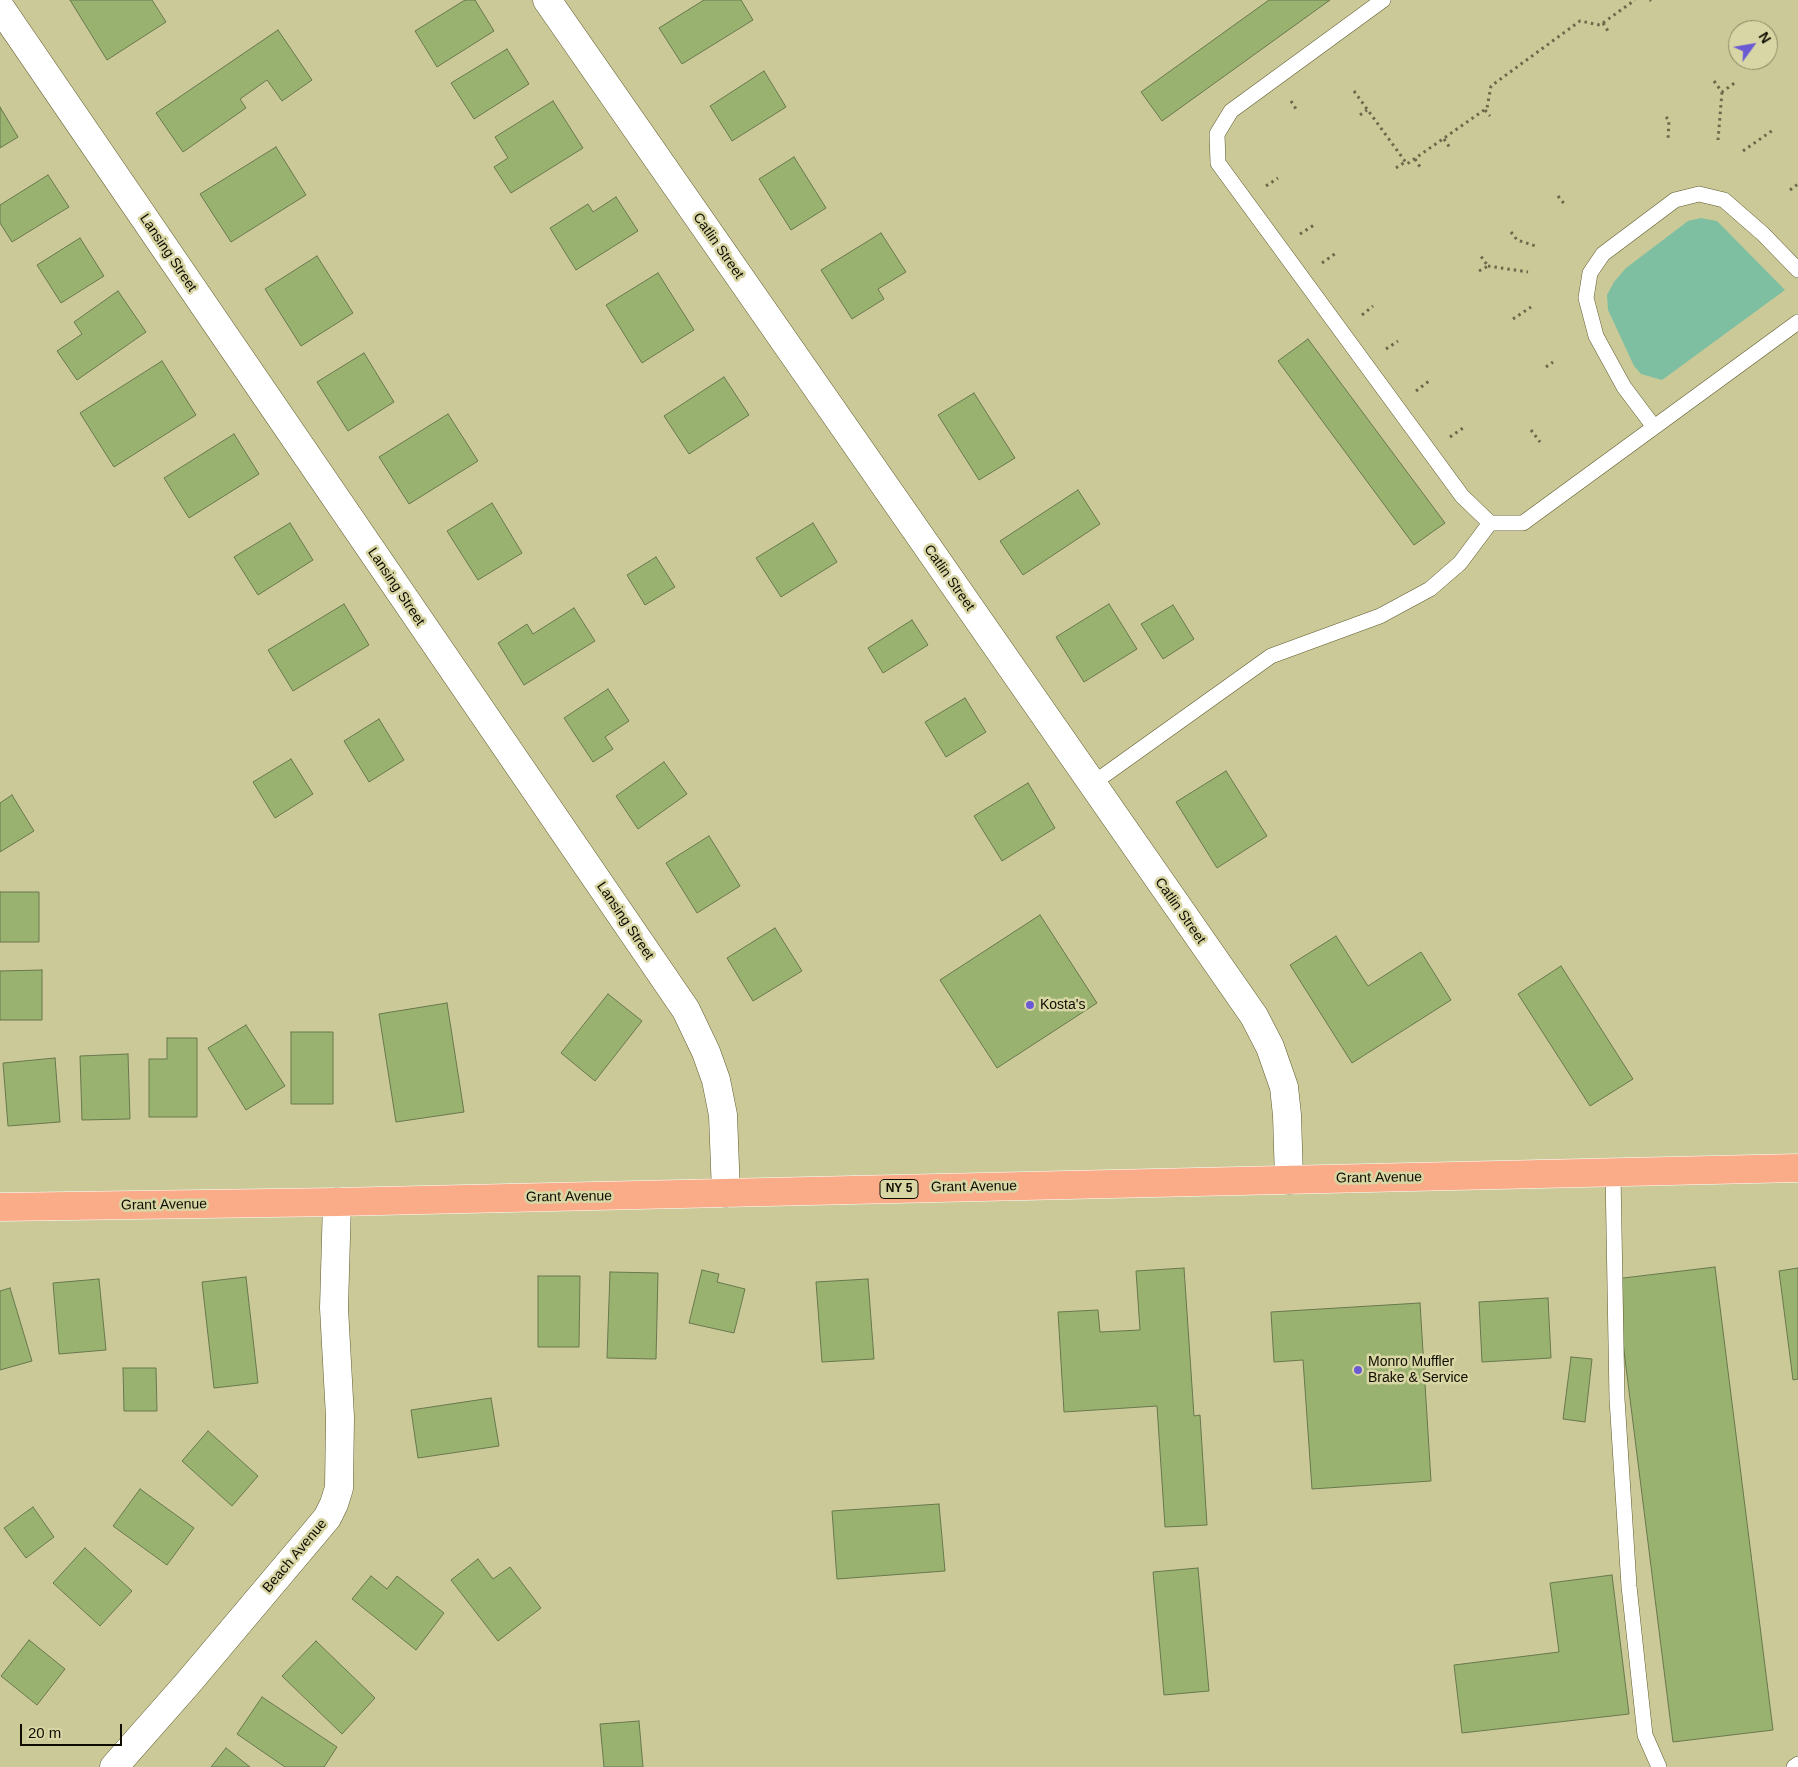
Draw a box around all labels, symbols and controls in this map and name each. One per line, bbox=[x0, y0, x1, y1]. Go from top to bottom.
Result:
north arrow bbox=[1728, 20, 1778, 70]
text: N bbox=[1755, 29, 1774, 46]
street label: Catlin Street bbox=[689, 210, 747, 282]
street label: Lansing Street bbox=[136, 211, 200, 295]
street label: Catlin Street bbox=[920, 542, 978, 614]
street label: Lansing Street bbox=[364, 545, 428, 629]
street label: Catlin Street bbox=[1151, 875, 1209, 947]
street label: Lansing Street bbox=[593, 879, 657, 963]
place label: Kosta's bbox=[1040, 997, 1085, 1013]
marker: Kosta's bbox=[1024, 999, 1036, 1011]
street label: Grant Avenue bbox=[1336, 1169, 1422, 1187]
street label: Grant Avenue bbox=[931, 1178, 1017, 1196]
road number: NY 5 bbox=[880, 1180, 918, 1198]
street label: Grant Avenue bbox=[526, 1188, 612, 1206]
street label: Grant Avenue bbox=[121, 1196, 207, 1214]
place label: Monro Muffler Brake & Service bbox=[1368, 1354, 1468, 1386]
marker: Monro Muffler Brake & Service bbox=[1352, 1364, 1364, 1376]
street label: Beach Avenue bbox=[259, 1516, 331, 1596]
scale bar bbox=[22, 1714, 125, 1746]
text: 20 m bbox=[28, 1724, 61, 1741]

